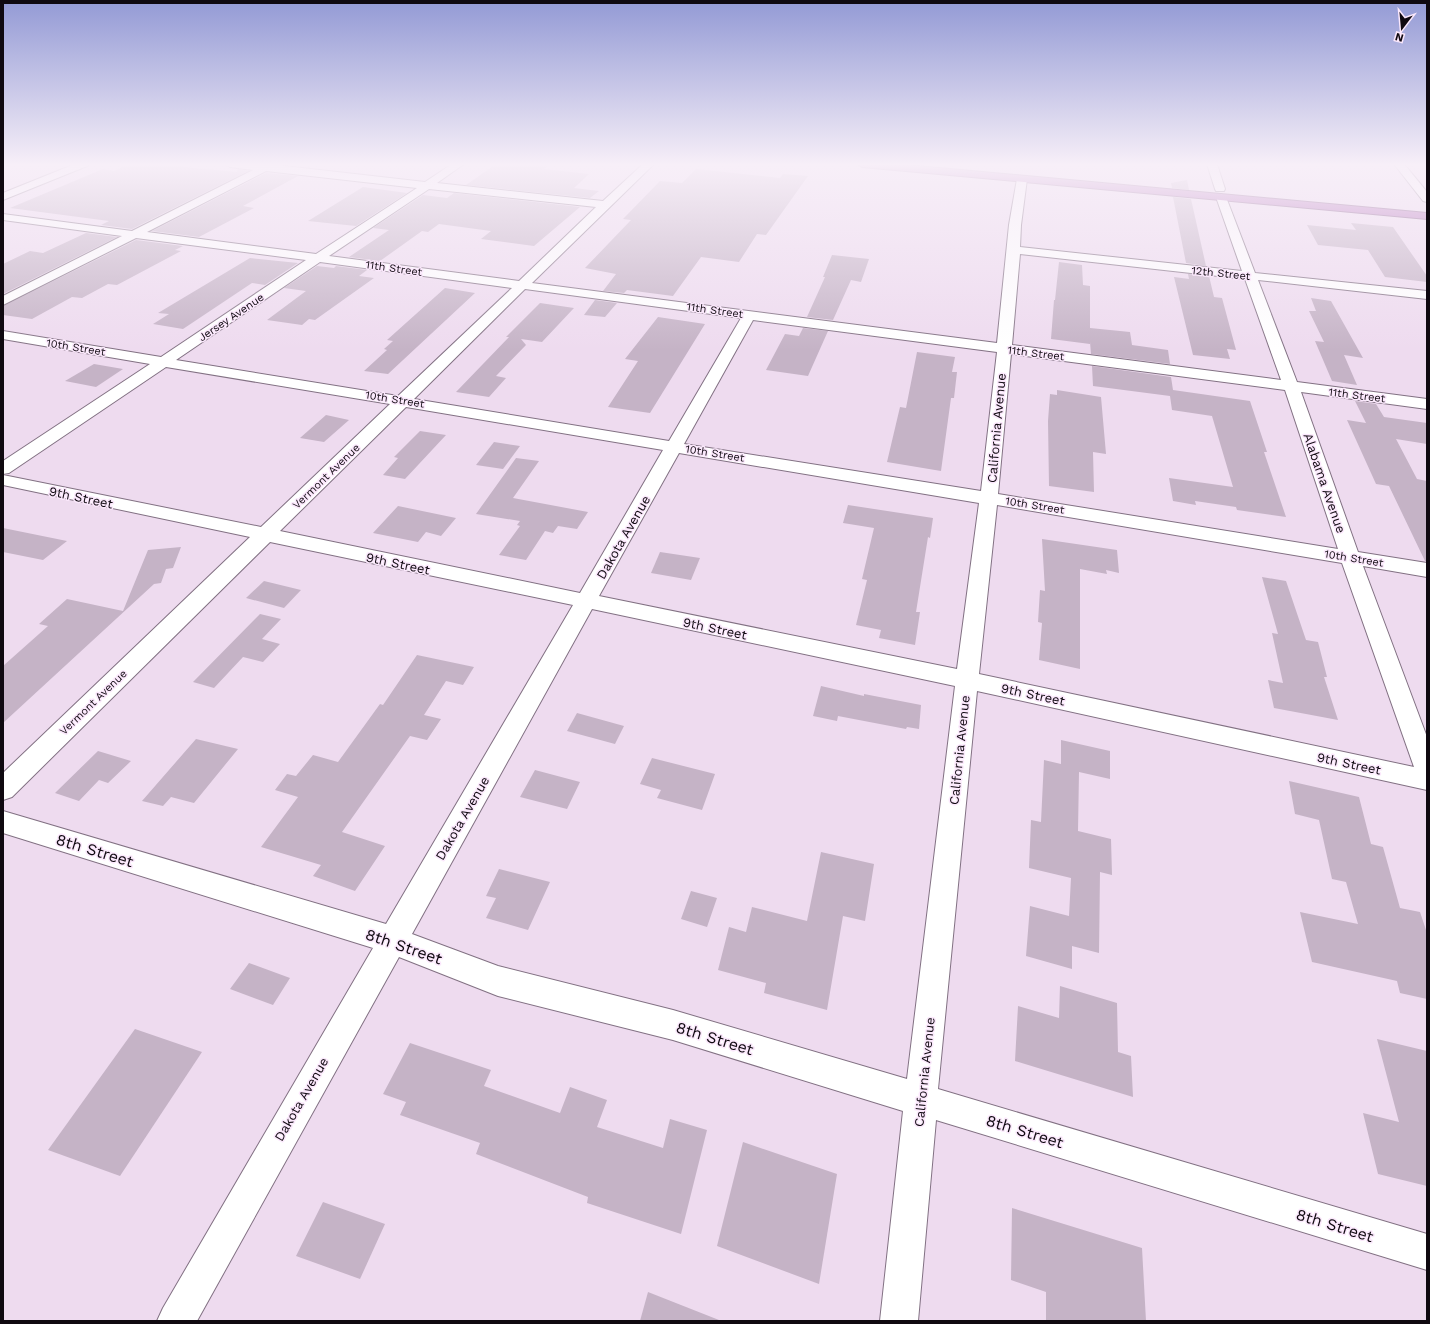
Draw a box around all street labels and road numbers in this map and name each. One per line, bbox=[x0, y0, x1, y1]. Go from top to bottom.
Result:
street label: 11th Street bbox=[365, 258, 423, 279]
street label: 12th Street bbox=[1191, 264, 1251, 283]
street label: Jersey Avenue bbox=[196, 291, 267, 344]
street label: 11th Street bbox=[686, 300, 744, 321]
street label: 10th Street bbox=[46, 336, 107, 359]
street label: 11th Street bbox=[1007, 344, 1065, 363]
street label: California Avenue bbox=[984, 372, 1009, 484]
street label: 11th Street bbox=[1328, 386, 1386, 405]
street label: 10th Street bbox=[365, 388, 426, 411]
street label: Alabama Avenue bbox=[1300, 431, 1349, 535]
street label: Vermont Avenue bbox=[290, 441, 363, 512]
street label: 10th Street bbox=[685, 442, 746, 465]
street label: 9th Street bbox=[48, 483, 115, 512]
street label: Dakota Avenue bbox=[593, 493, 653, 582]
street label: 10th Street bbox=[1005, 494, 1066, 517]
street label: 10th Street bbox=[1324, 547, 1385, 570]
street label: 9th Street bbox=[365, 549, 432, 578]
street label: 9th Street bbox=[682, 614, 749, 643]
street label: Vermont Avenue bbox=[57, 667, 130, 738]
street label: 9th Street bbox=[1000, 680, 1067, 709]
street label: California Avenue bbox=[946, 694, 973, 806]
street label: 9th Street bbox=[1316, 749, 1383, 778]
street label: Dakota Avenue bbox=[432, 774, 492, 863]
street label: 8th Street bbox=[54, 830, 136, 871]
street label: 8th Street bbox=[363, 924, 445, 969]
street label: California Avenue bbox=[911, 1016, 938, 1128]
street label: 8th Street bbox=[674, 1018, 756, 1059]
street label: Dakota Avenue bbox=[271, 1055, 331, 1144]
street label: 8th Street bbox=[984, 1111, 1066, 1152]
street label: 8th Street bbox=[1294, 1205, 1376, 1246]

